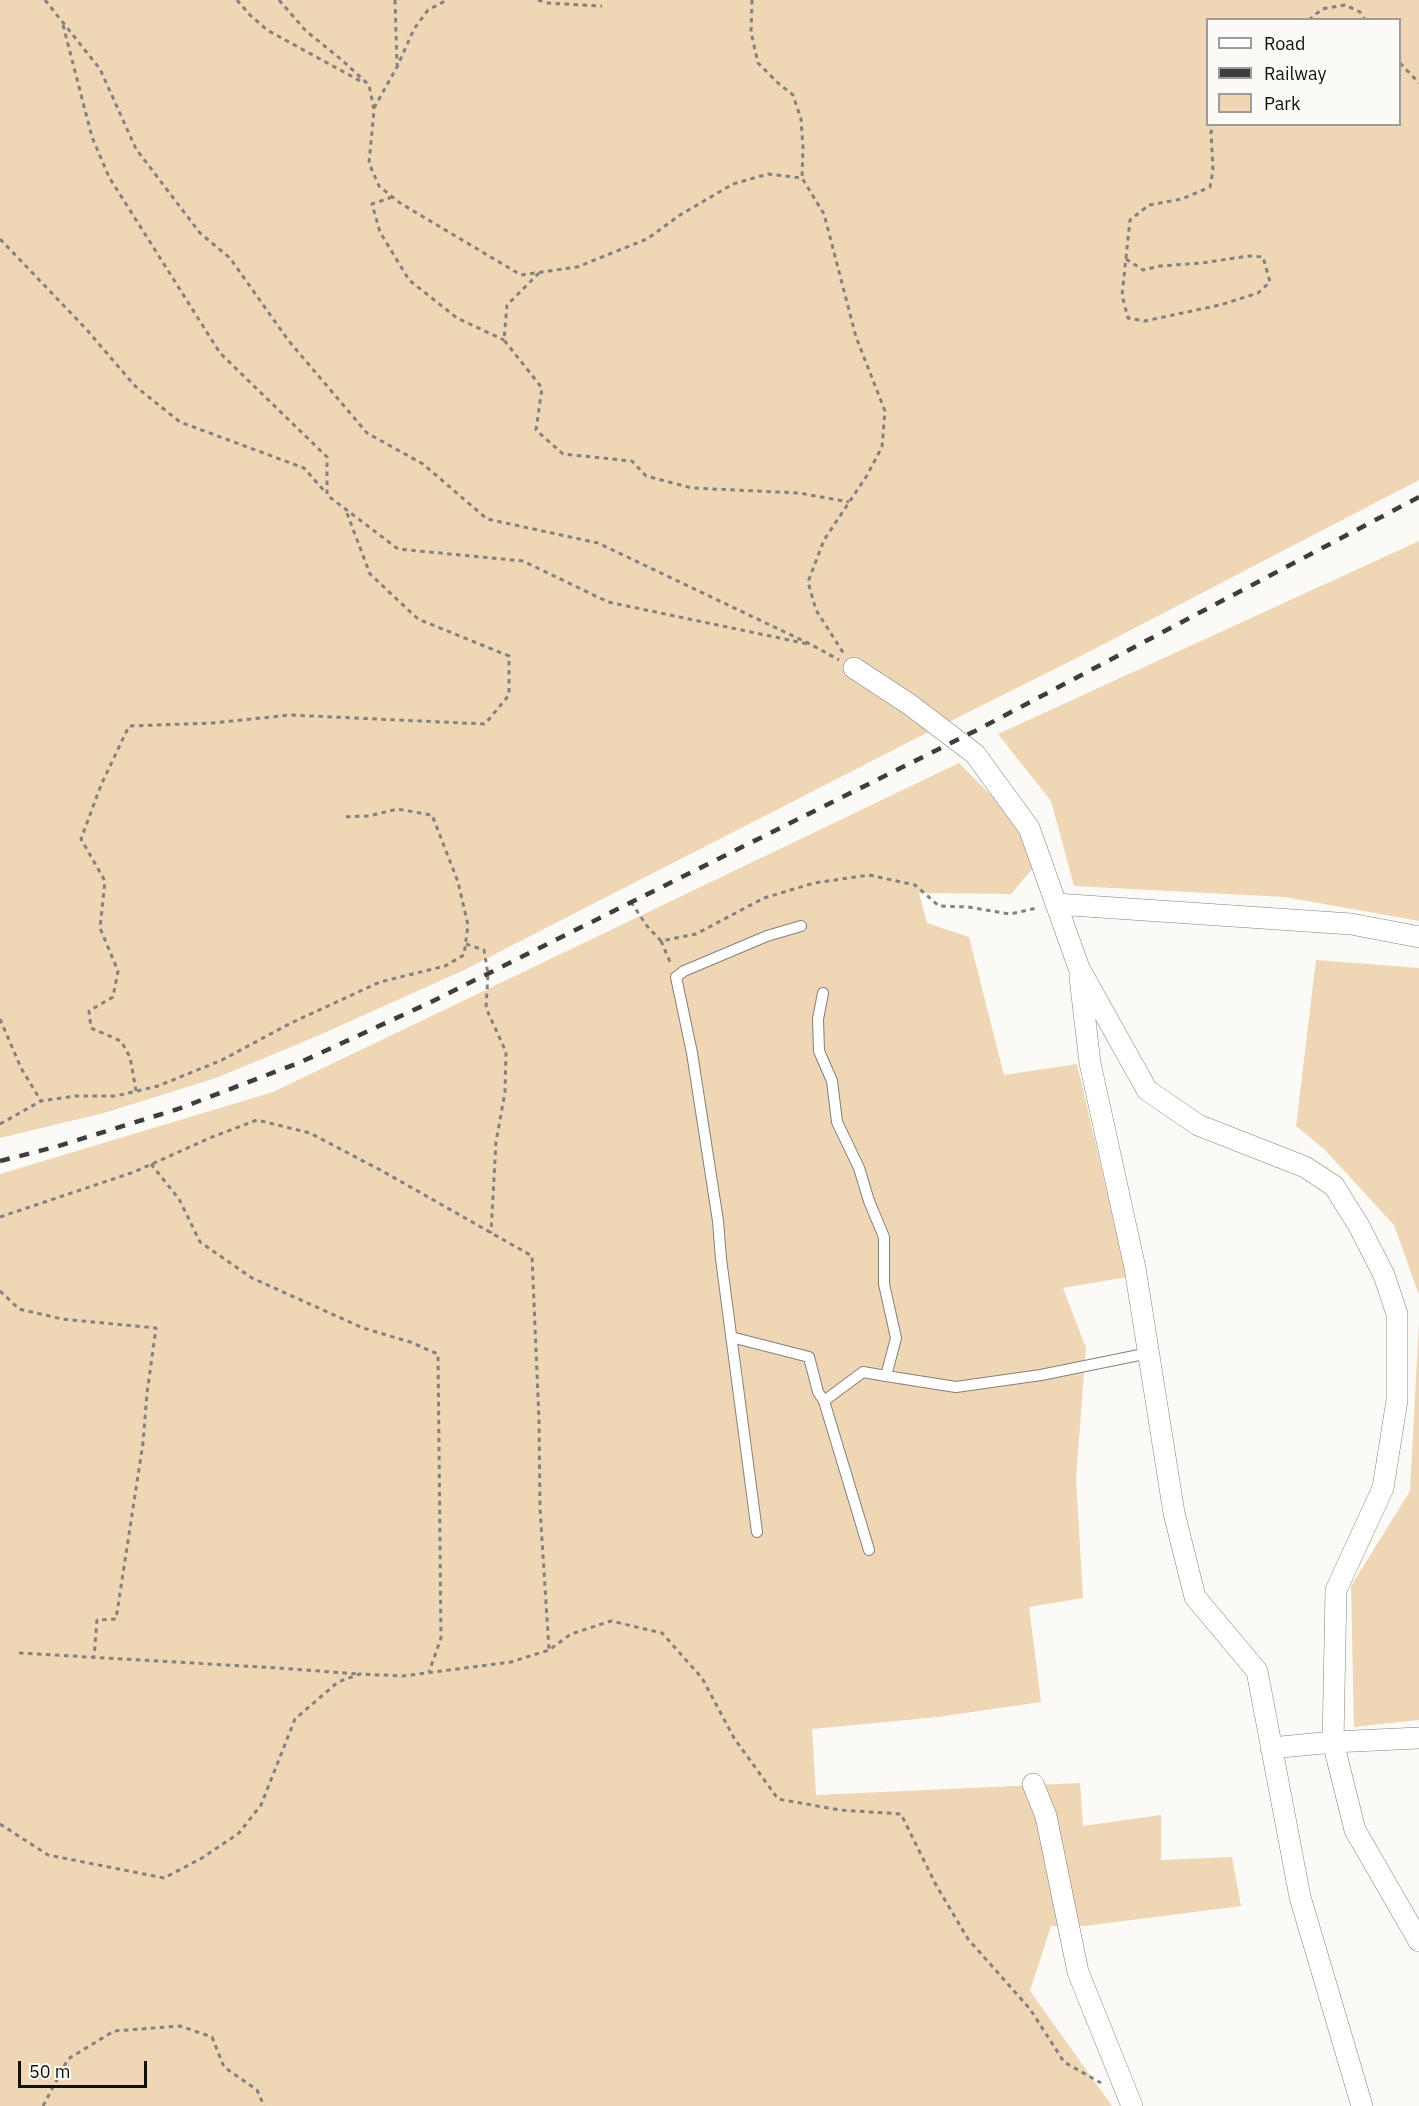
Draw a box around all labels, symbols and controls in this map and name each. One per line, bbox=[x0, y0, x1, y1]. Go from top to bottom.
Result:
legend bbox=[1206, 18, 1401, 126]
text: Road bbox=[1264, 32, 1305, 55]
text: Railway bbox=[1264, 62, 1326, 85]
text: Park bbox=[1264, 92, 1300, 115]
scale bar bbox=[21, 2049, 150, 2087]
text: 50 m bbox=[29, 2060, 71, 2083]

